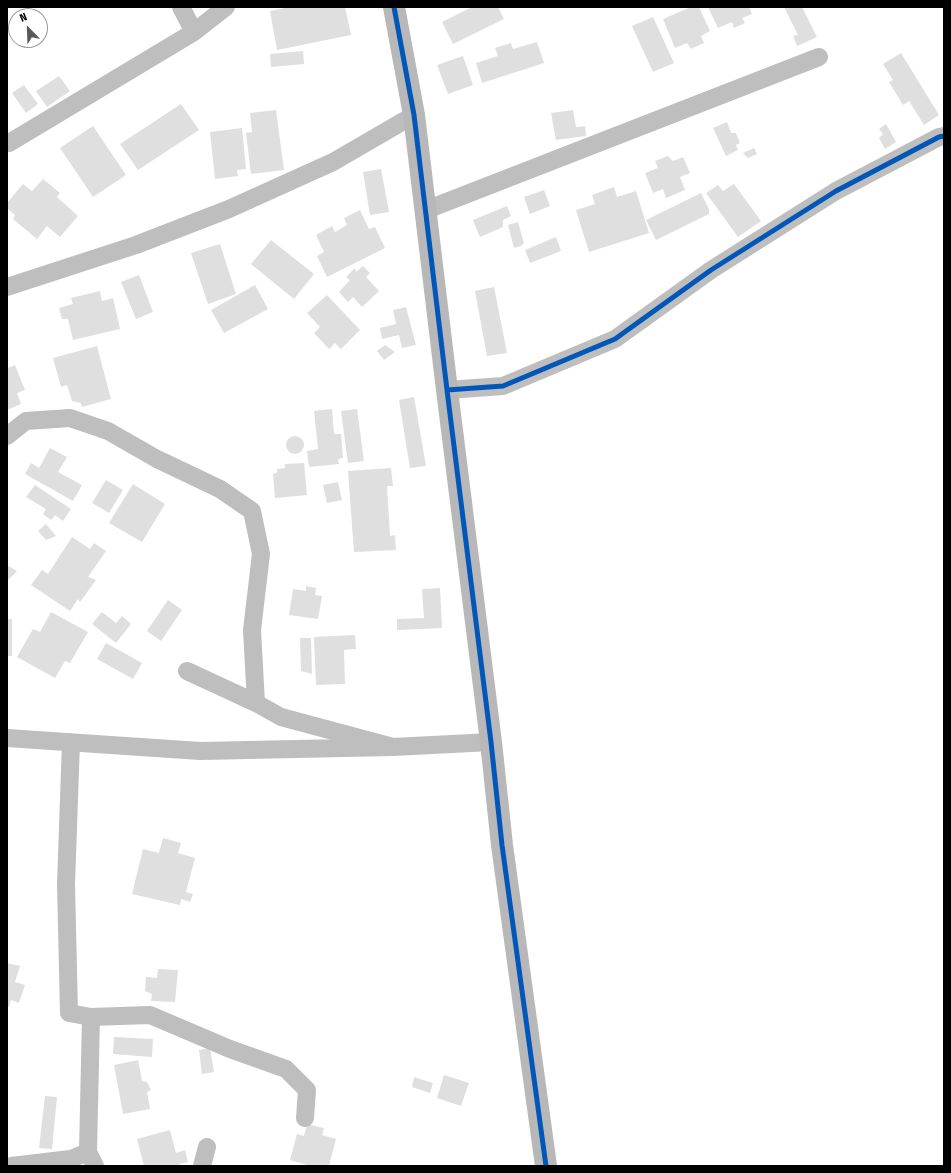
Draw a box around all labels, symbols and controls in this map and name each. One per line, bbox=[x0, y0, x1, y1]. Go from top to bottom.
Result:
north arrow bbox=[8, 8, 48, 48]
text: N bbox=[18, 10, 29, 25]

